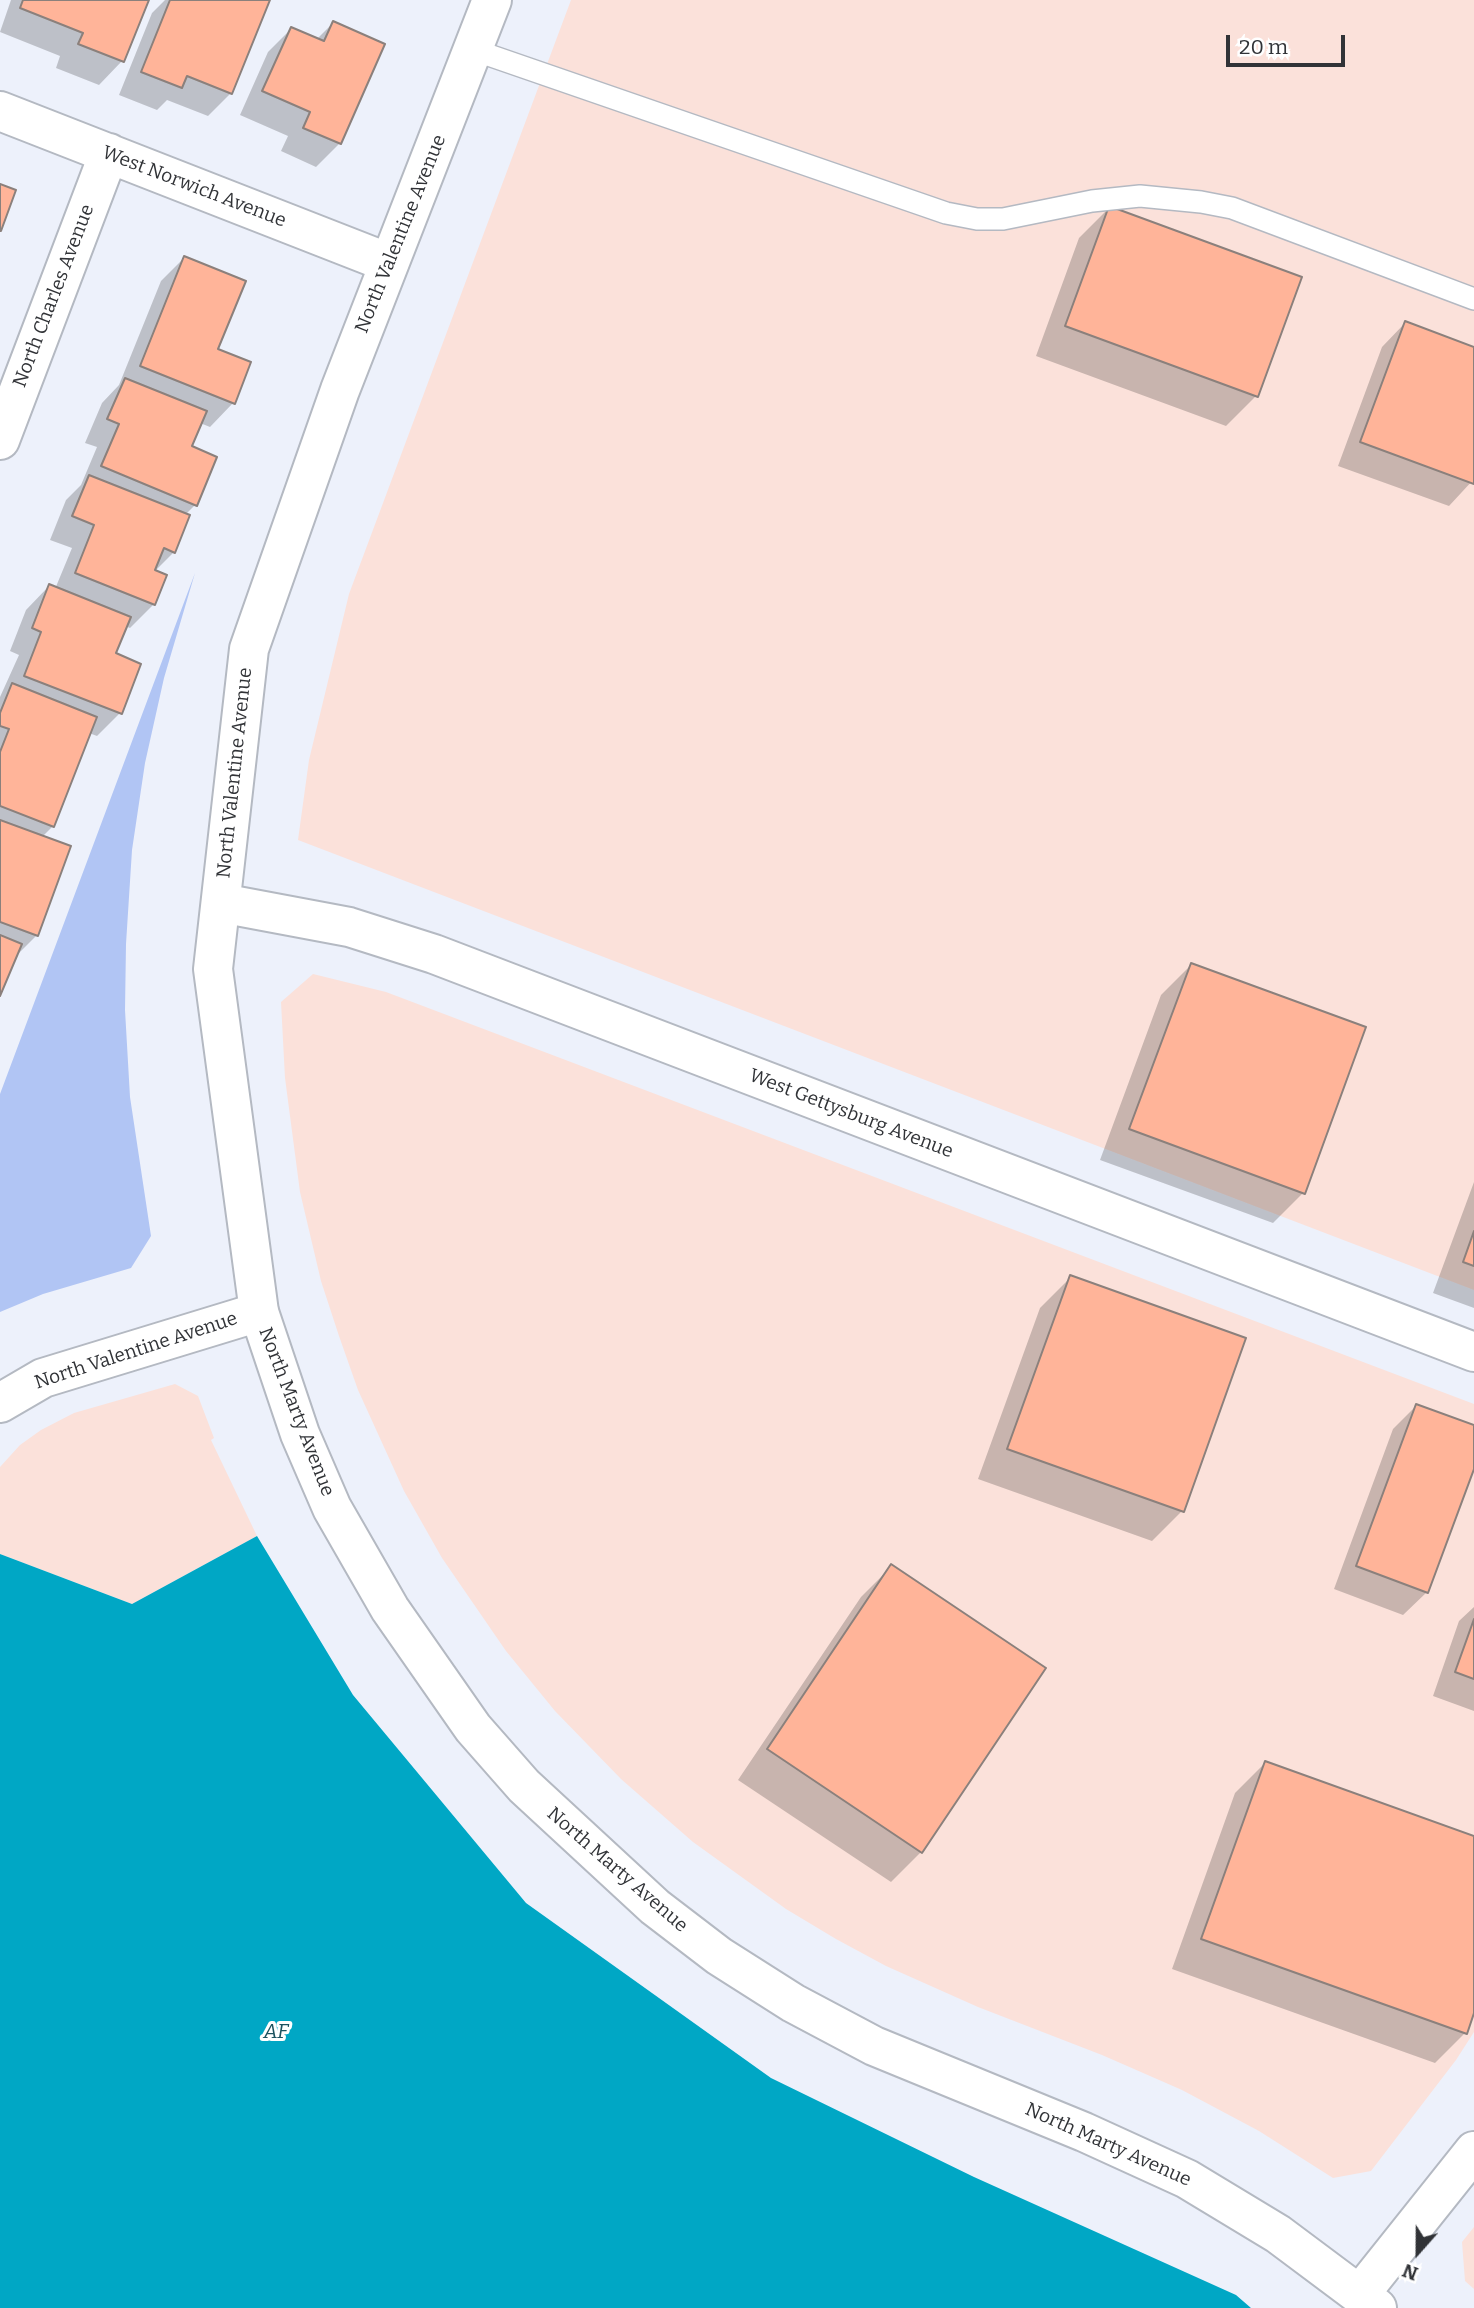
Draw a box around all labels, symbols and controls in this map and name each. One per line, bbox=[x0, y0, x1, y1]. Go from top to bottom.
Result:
scale bar bbox=[1229, 21, 1348, 65]
text: 20 m bbox=[1239, 34, 1288, 60]
street label: North Valentine Avenue bbox=[351, 132, 451, 336]
street label: West Norwich Avenue bbox=[99, 141, 289, 233]
street label: North Charles Avenue bbox=[9, 201, 99, 391]
street label: North Valentine Avenue bbox=[213, 667, 257, 879]
street label: West Gettysburg Avenue bbox=[746, 1065, 956, 1163]
street label: North Valentine Avenue bbox=[32, 1307, 240, 1395]
street label: North Marty Avenue bbox=[253, 1324, 339, 1500]
street label: North Marty Avenue bbox=[542, 1803, 692, 1937]
water label: AF bbox=[264, 2019, 288, 2045]
street label: North Marty Avenue bbox=[1022, 2098, 1194, 2192]
north arrow bbox=[1383, 2217, 1453, 2287]
text: N bbox=[1399, 2259, 1421, 2285]

